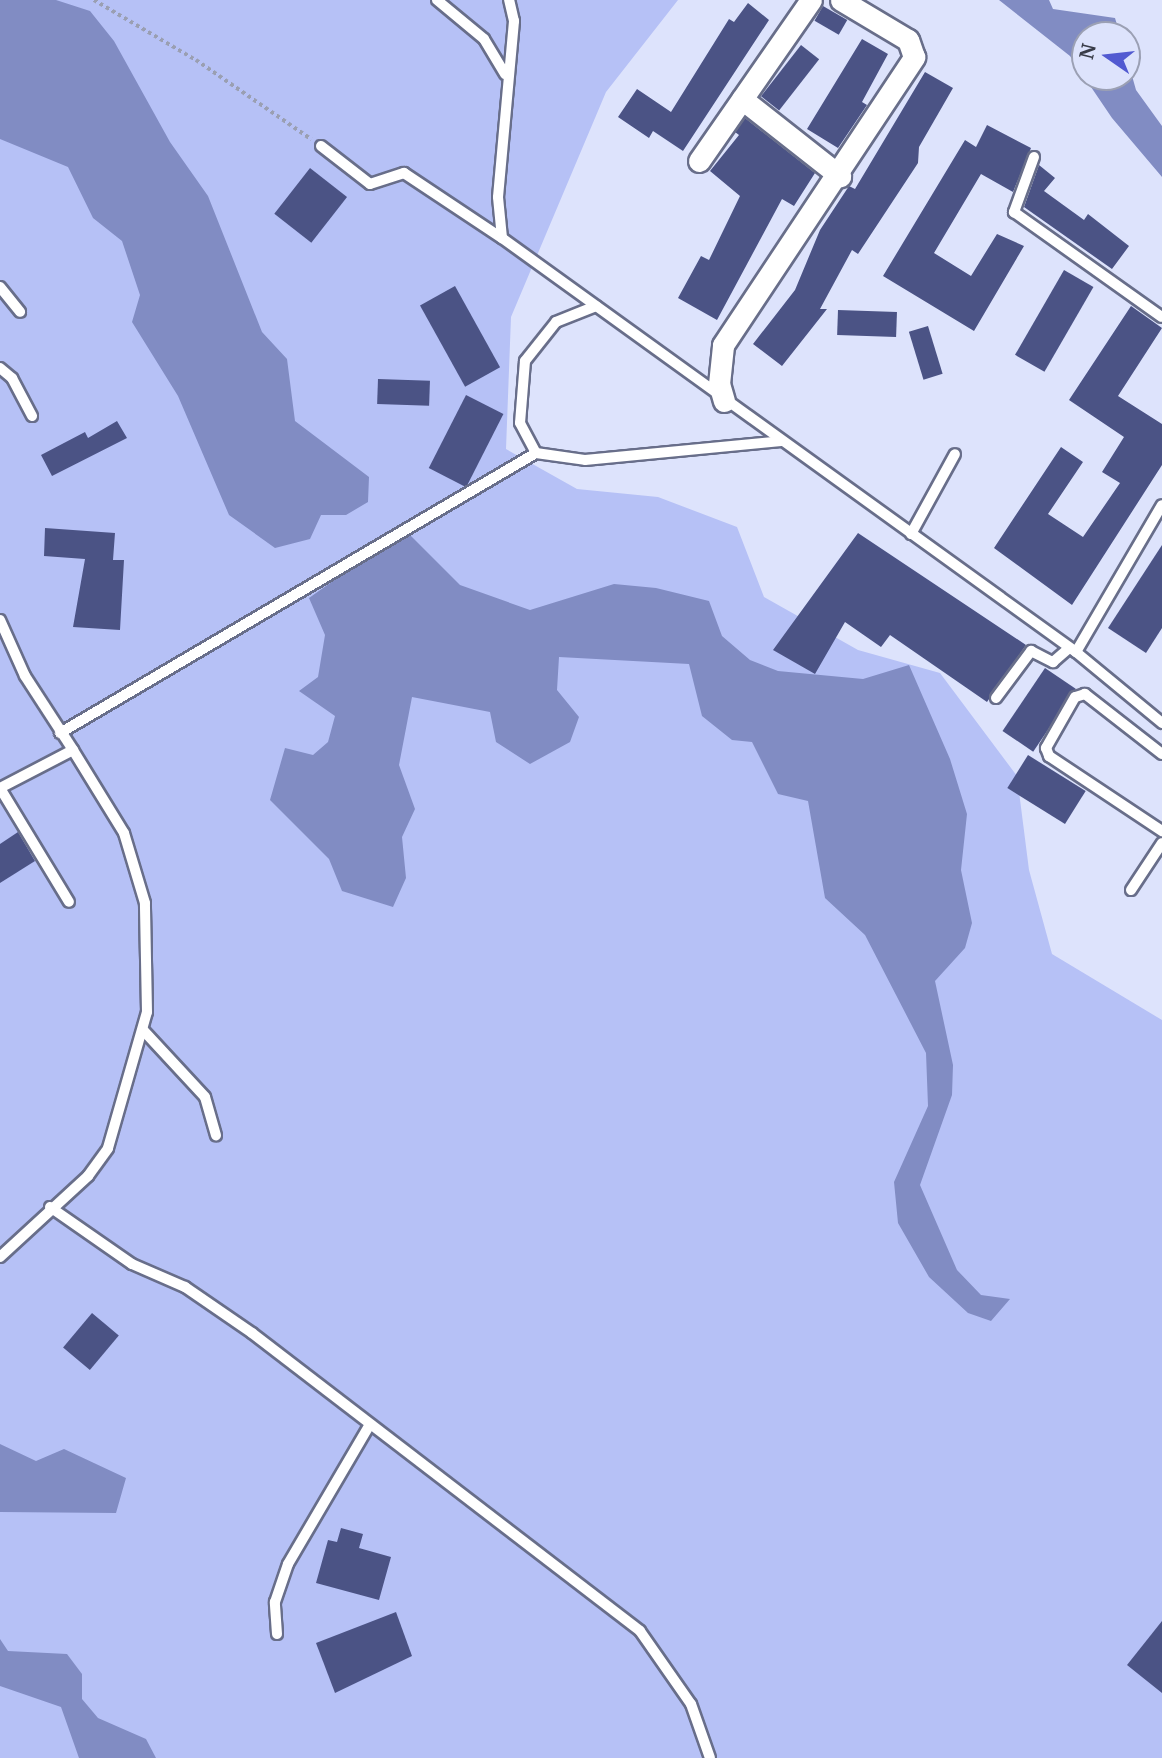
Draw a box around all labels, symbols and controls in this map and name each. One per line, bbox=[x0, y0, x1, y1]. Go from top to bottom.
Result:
north arrow bbox=[1071, 21, 1141, 91]
text: N bbox=[1074, 41, 1101, 62]

